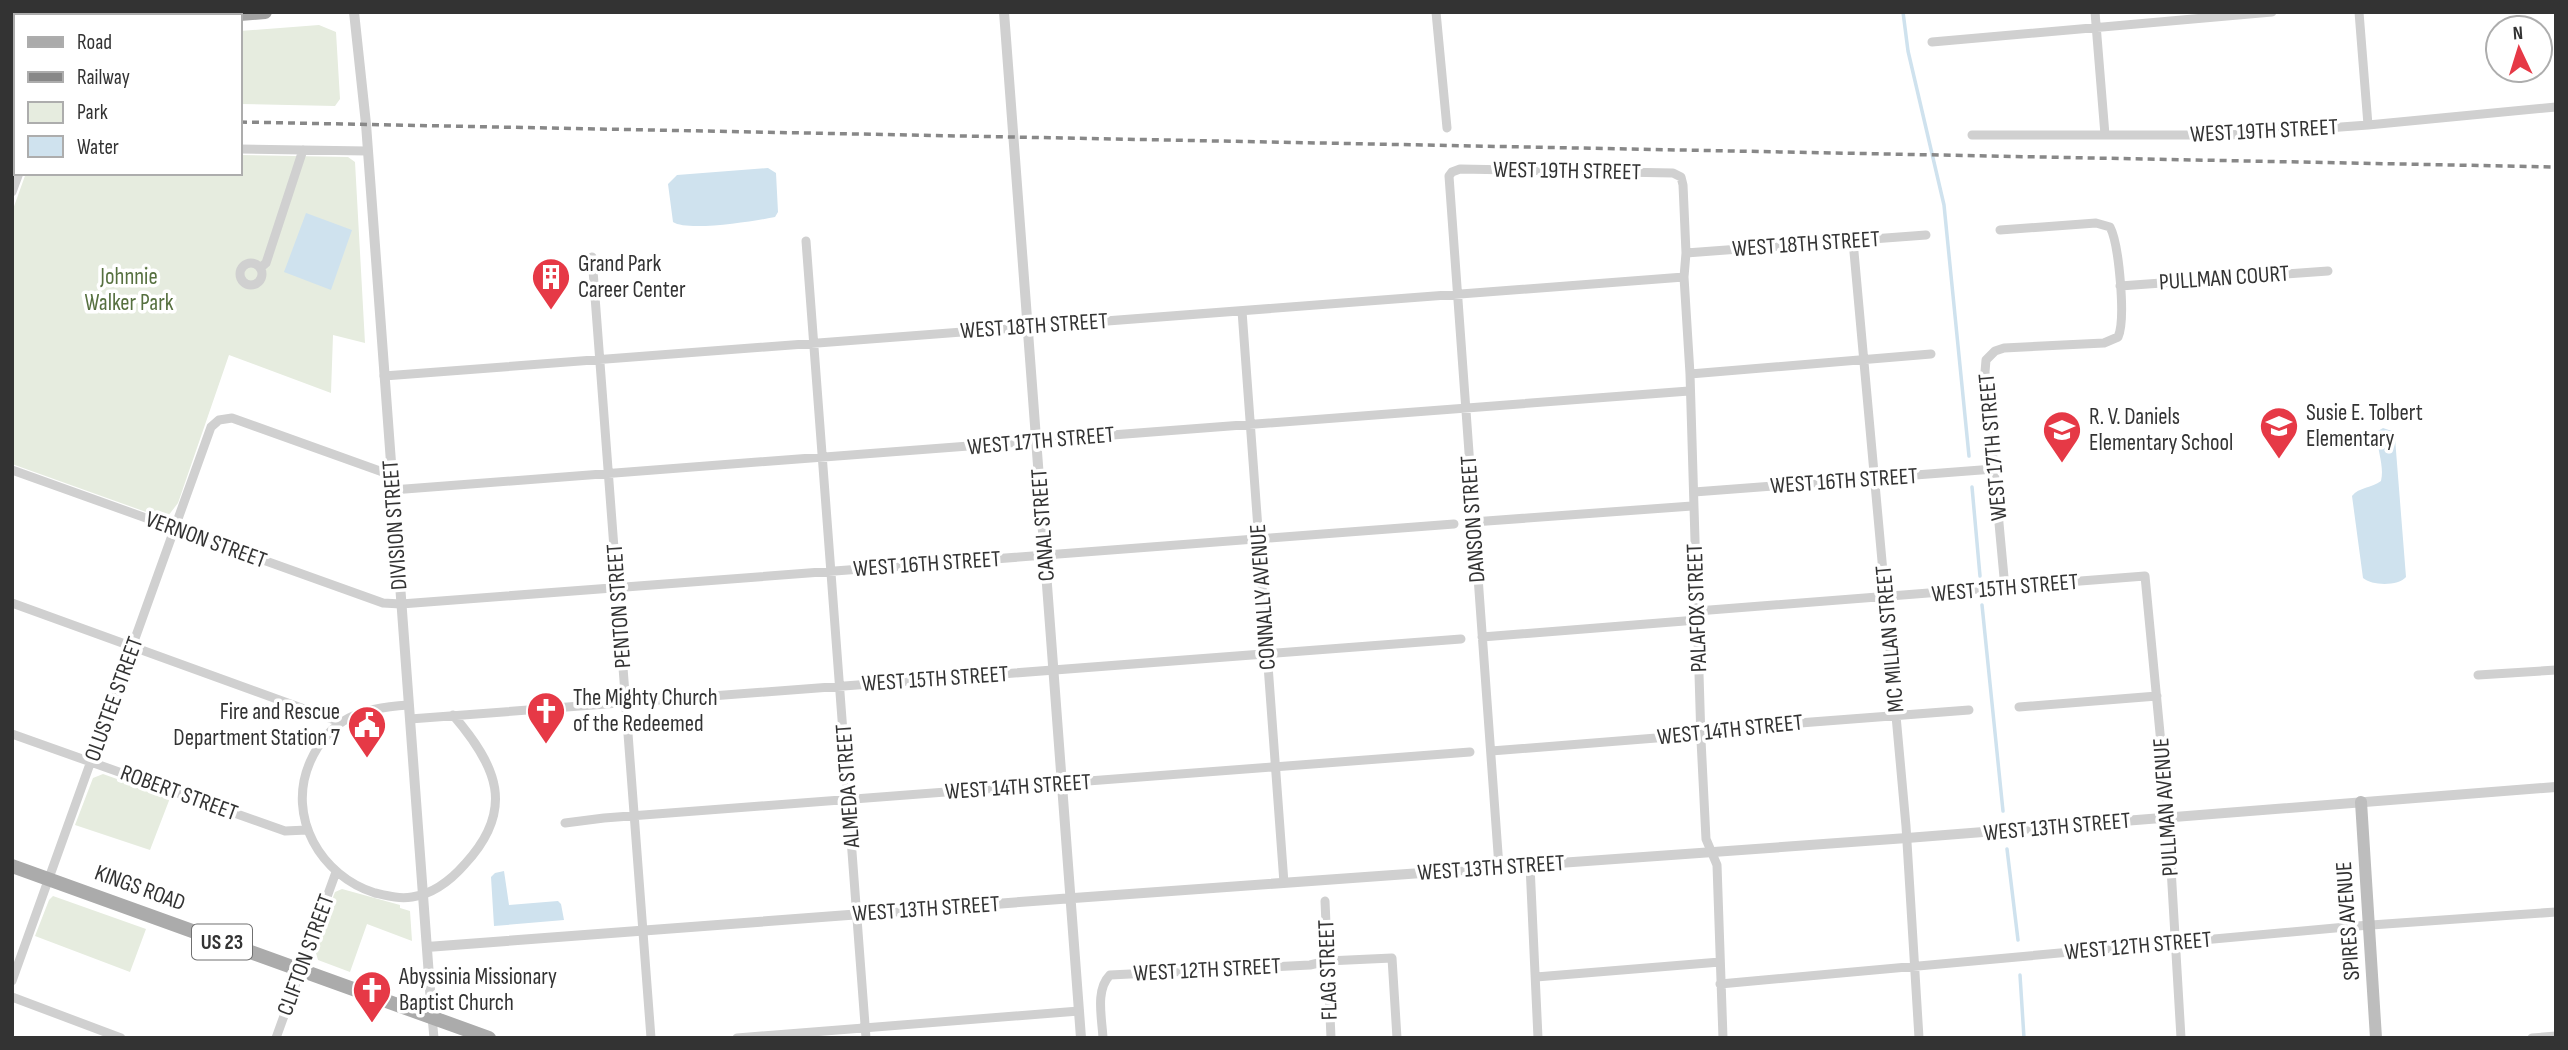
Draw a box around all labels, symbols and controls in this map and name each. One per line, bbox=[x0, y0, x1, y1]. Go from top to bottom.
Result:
legend bbox=[14, 14, 242, 175]
north arrow bbox=[2484, 14, 2554, 84]
text: N bbox=[2512, 22, 2524, 45]
text: Road bbox=[77, 30, 112, 55]
text: Railway bbox=[77, 65, 130, 90]
text: Park bbox=[77, 100, 108, 125]
street label: WEST 19TH STREET bbox=[2189, 113, 2339, 149]
text: Water bbox=[77, 135, 119, 160]
street label: WEST 19TH STREET bbox=[1493, 156, 1641, 186]
street label: WEST 18TH STREET bbox=[1731, 225, 1881, 263]
place label: Grand Park Career Center bbox=[578, 250, 686, 304]
building icon: Grand Park Career Center bbox=[530, 256, 572, 311]
street label: PULLMAN COURT bbox=[2158, 259, 2290, 297]
park label: Johnnie Walker Park bbox=[84, 263, 174, 317]
street label: WEST 18TH STREET bbox=[959, 307, 1109, 345]
street label: WEST 17TH STREET bbox=[1973, 372, 2013, 522]
place label: Susie E. Tolbert Elementary bbox=[2306, 399, 2423, 453]
place label: R. V. Daniels Elementary School bbox=[2089, 403, 2233, 457]
school or university icon: Susie E. Tolbert Elementary bbox=[2258, 405, 2300, 460]
school or university icon: R. V. Daniels Elementary School bbox=[2041, 409, 2083, 464]
street label: WEST 17TH STREET bbox=[966, 421, 1116, 461]
street label: DANSON STREET bbox=[1455, 455, 1491, 583]
street label: DIVISION STREET bbox=[376, 459, 414, 591]
street label: WEST 16TH STREET bbox=[1769, 462, 1919, 500]
street label: CANAL STREET bbox=[1025, 468, 1061, 582]
street label: VERNON STREET bbox=[142, 505, 270, 575]
street label: CONNALLY AVENUE bbox=[1244, 523, 1282, 671]
street label: PENTON STREET bbox=[601, 543, 637, 669]
street label: PALAFOX STREET bbox=[1681, 543, 1713, 673]
street label: WEST 16TH STREET bbox=[852, 545, 1002, 583]
street label: MC MILLAN STREET bbox=[1870, 564, 1910, 714]
street label: WEST 15TH STREET bbox=[1931, 568, 2079, 608]
street label: OLUSTEE STREET bbox=[79, 633, 149, 765]
street label: WEST 15TH STREET bbox=[861, 660, 1009, 698]
place label: The Mighty Church of the Redeemed bbox=[573, 684, 718, 738]
church icon: The Mighty Church of the Redeemed bbox=[525, 690, 567, 745]
place label: Fire and Rescue Department Station 7 bbox=[173, 698, 340, 752]
public building icon: Fire and Rescue Department Station 7 bbox=[346, 704, 388, 759]
street label: WEST 14TH STREET bbox=[1656, 708, 1804, 752]
street label: ALMEDA STREET bbox=[830, 723, 866, 850]
street label: PULLMAN AVENUE bbox=[2147, 737, 2185, 877]
street label: ROBERT STREET bbox=[117, 759, 241, 827]
street label: WEST 14TH STREET bbox=[944, 768, 1092, 806]
street label: WEST 13TH STREET bbox=[1982, 807, 2132, 847]
street label: WEST 13TH STREET bbox=[1417, 849, 1565, 887]
street label: KINGS ROAD bbox=[91, 859, 189, 917]
street label: SPIRES AVENUE bbox=[2330, 860, 2366, 982]
street label: WEST 13TH STREET bbox=[852, 890, 1000, 928]
street label: CLIFTON STREET bbox=[271, 891, 341, 1019]
street label: FLAG STREET bbox=[1312, 919, 1344, 1021]
road number: US 23 bbox=[192, 925, 252, 960]
street label: WEST 12TH STREET bbox=[2063, 926, 2213, 966]
street label: WEST 12TH STREET bbox=[1133, 952, 1281, 988]
place label: Abyssinia Missionary Baptist Church bbox=[398, 963, 557, 1017]
church icon: Abyssinia Missionary Baptist Church bbox=[351, 969, 393, 1024]

